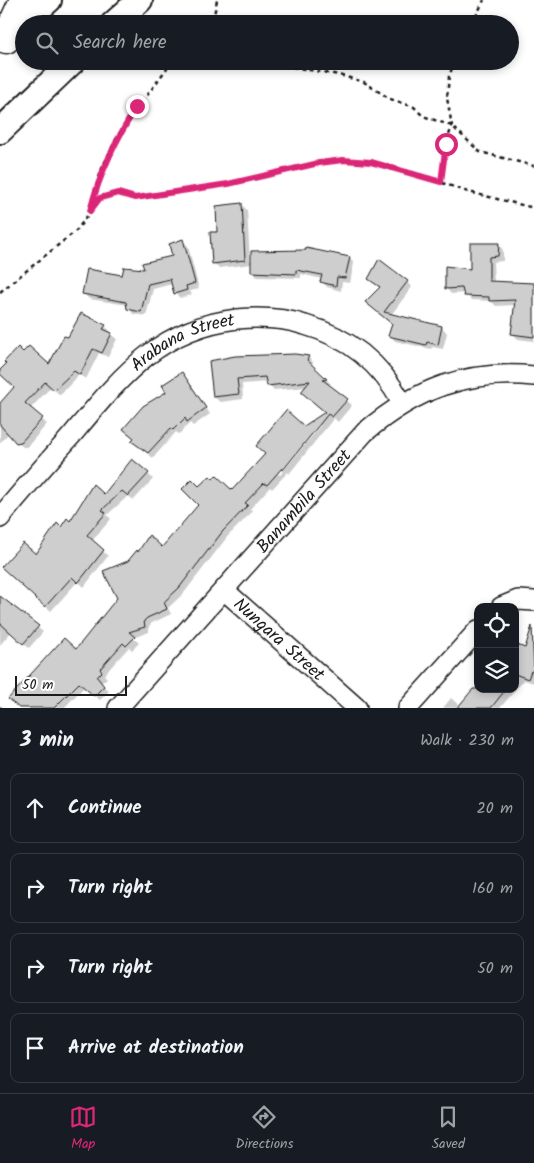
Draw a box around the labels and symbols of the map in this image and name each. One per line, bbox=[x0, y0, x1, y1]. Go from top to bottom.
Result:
route end bbox=[126, 95, 149, 118]
route start bbox=[435, 133, 458, 156]
street label: Arabana Street bbox=[124, 306, 238, 380]
street label: Banambila Street bbox=[250, 442, 360, 561]
street label: Nungara Street bbox=[226, 591, 332, 690]
scale bar bbox=[15, 673, 128, 696]

